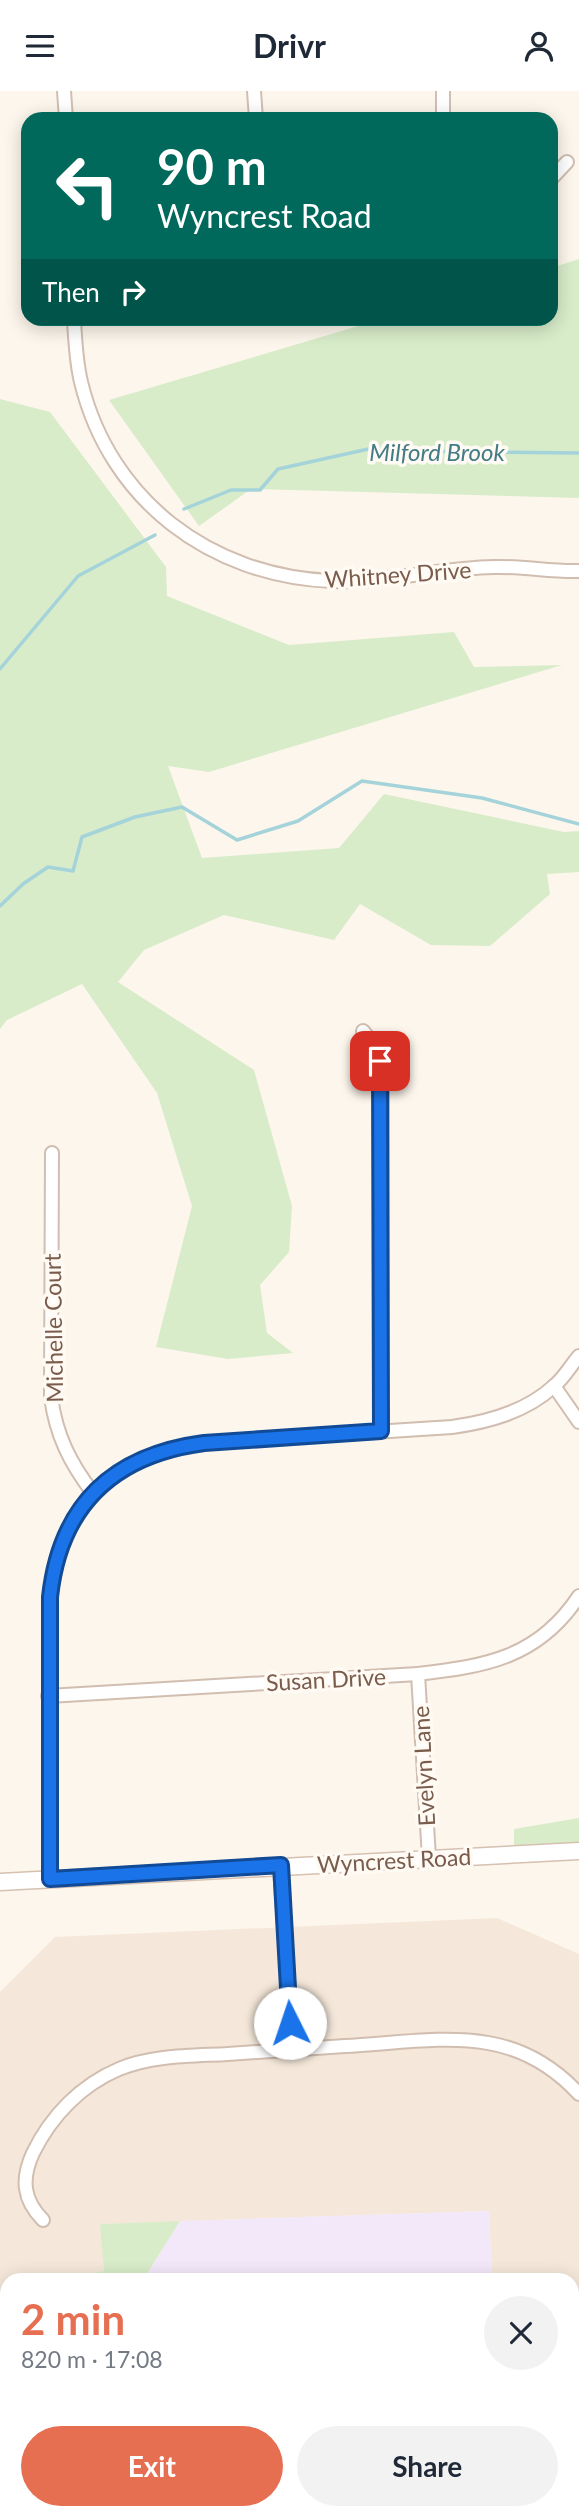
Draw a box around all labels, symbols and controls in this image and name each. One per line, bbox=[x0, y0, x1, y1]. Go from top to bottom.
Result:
text: Drivr bbox=[253, 26, 326, 65]
icon: menu bbox=[21, 27, 59, 65]
icon: person bbox=[520, 27, 558, 65]
text: 90 m bbox=[157, 137, 267, 195]
icon: left bbox=[42, 140, 133, 231]
text: Wyncrest Road bbox=[157, 196, 372, 235]
icon: right bbox=[114, 273, 152, 311]
text: Then bbox=[42, 276, 100, 308]
water label: Milford Brook bbox=[369, 437, 505, 466]
street label: Whitney Drive bbox=[324, 555, 472, 593]
pin bbox=[350, 1031, 410, 1091]
icon: arrive bbox=[361, 1042, 399, 1080]
street label: Michelle Court bbox=[38, 1252, 68, 1403]
street label: Susan Drive bbox=[265, 1662, 387, 1696]
street label: Evelyn Lane bbox=[406, 1705, 440, 1827]
street label: Wyncrest Road bbox=[316, 1842, 472, 1878]
position arrow bbox=[253, 1986, 327, 2060]
text: 2 min bbox=[21, 2294, 125, 2344]
button: close bbox=[484, 2296, 558, 2370]
text: 820 m · 17:08 bbox=[21, 2345, 163, 2373]
button: Exit bbox=[21, 2426, 283, 2506]
button: Share bbox=[297, 2426, 558, 2506]

